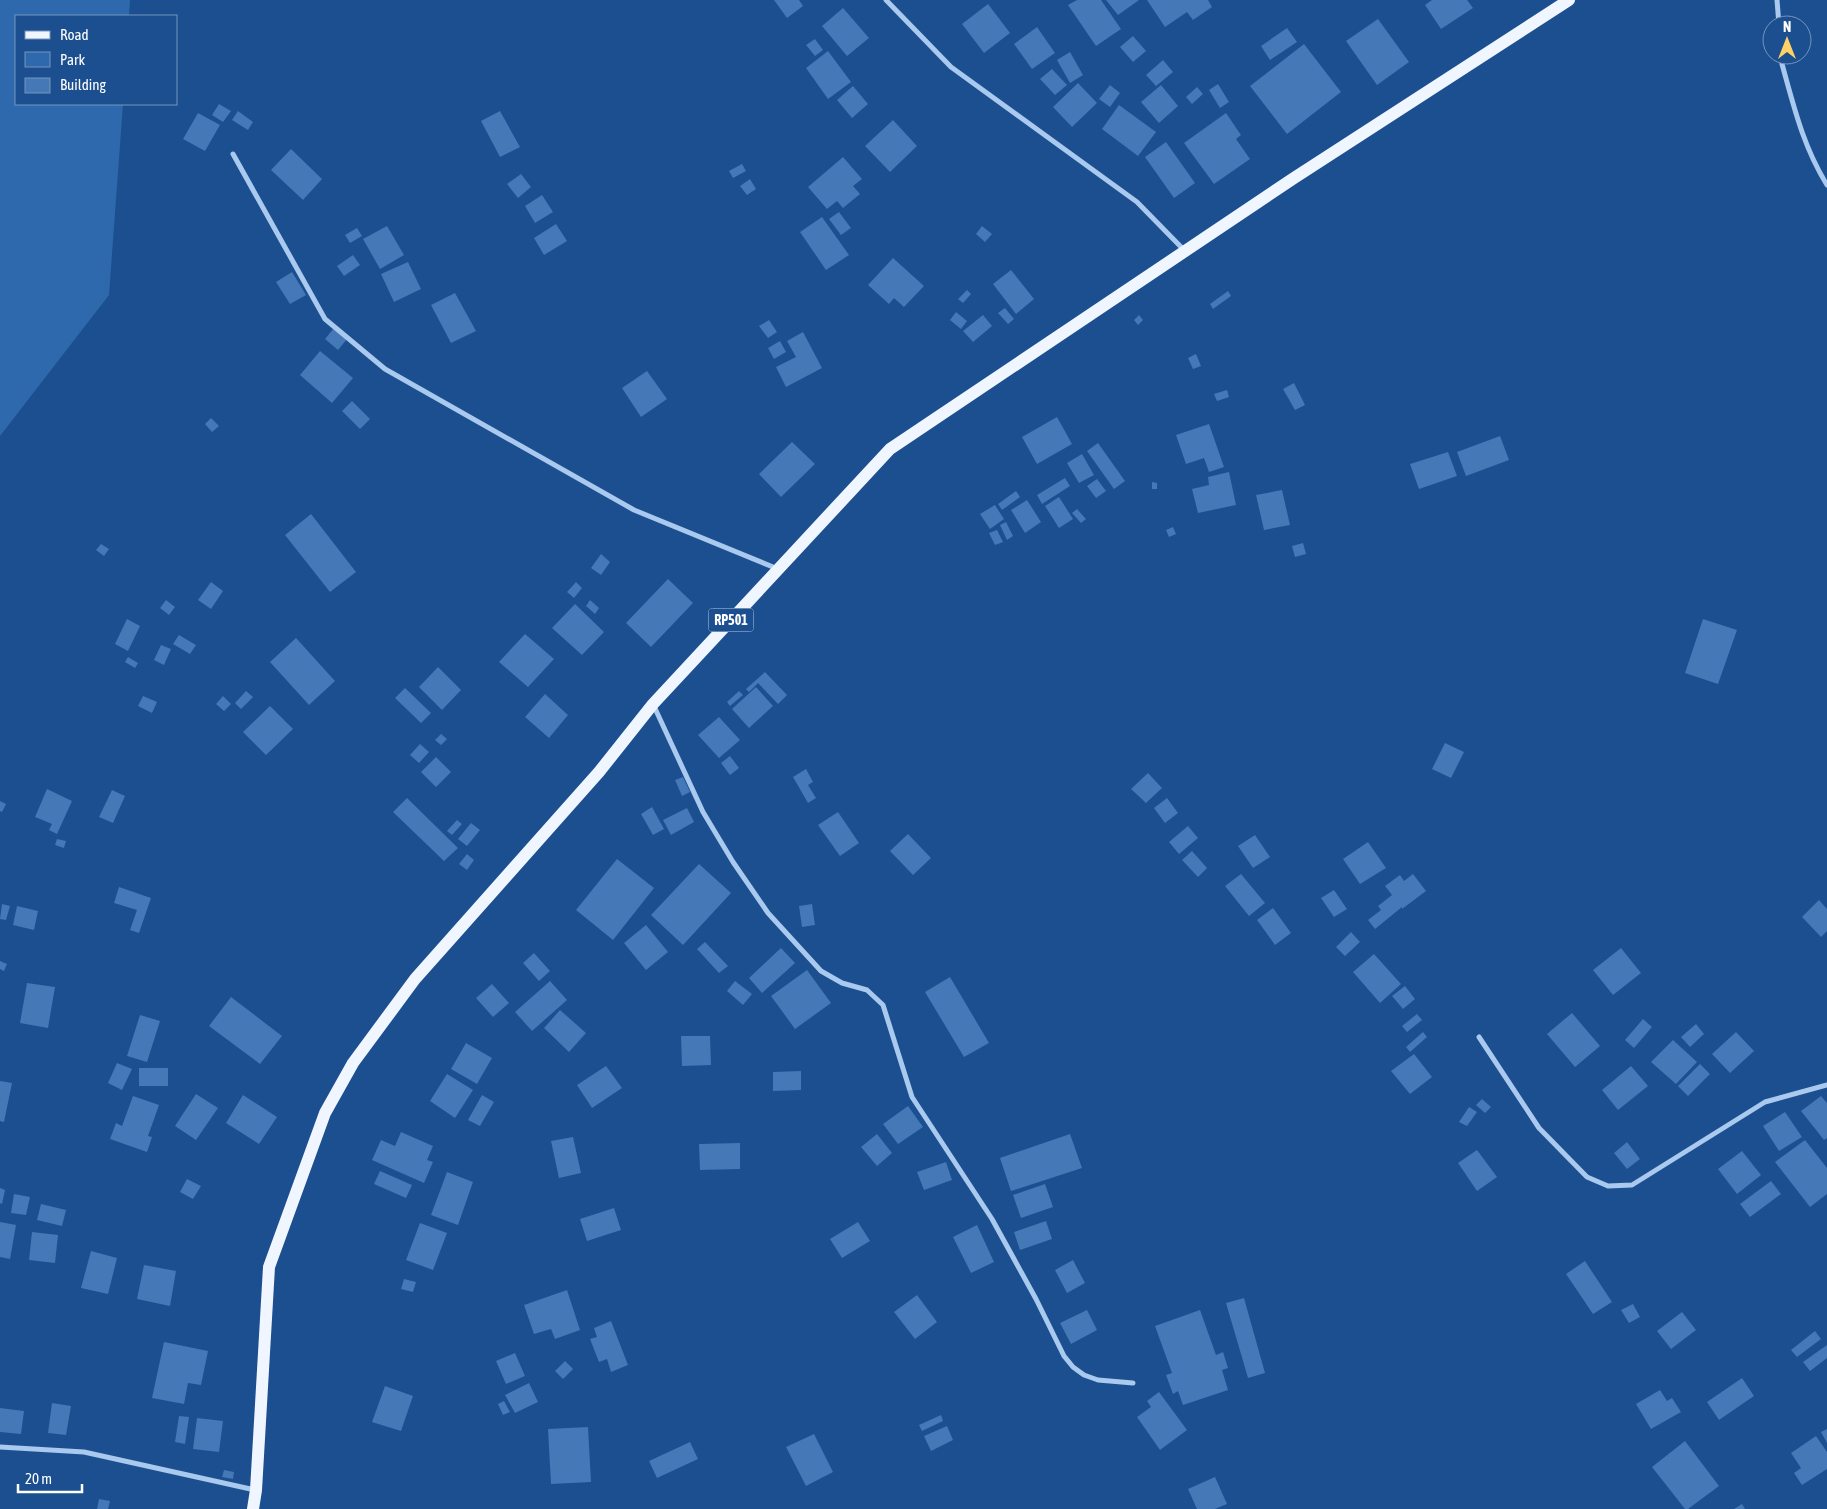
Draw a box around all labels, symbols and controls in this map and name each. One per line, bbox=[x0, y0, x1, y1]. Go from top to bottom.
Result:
legend bbox=[15, 15, 178, 105]
north arrow bbox=[1762, 15, 1812, 65]
text: N bbox=[1783, 19, 1791, 35]
text: Road bbox=[60, 26, 89, 43]
text: Park bbox=[60, 51, 85, 68]
text: Building bbox=[60, 76, 106, 93]
road number: RP501 bbox=[708, 608, 754, 632]
scale bar bbox=[18, 1462, 81, 1494]
text: 20 m bbox=[25, 1470, 52, 1487]

